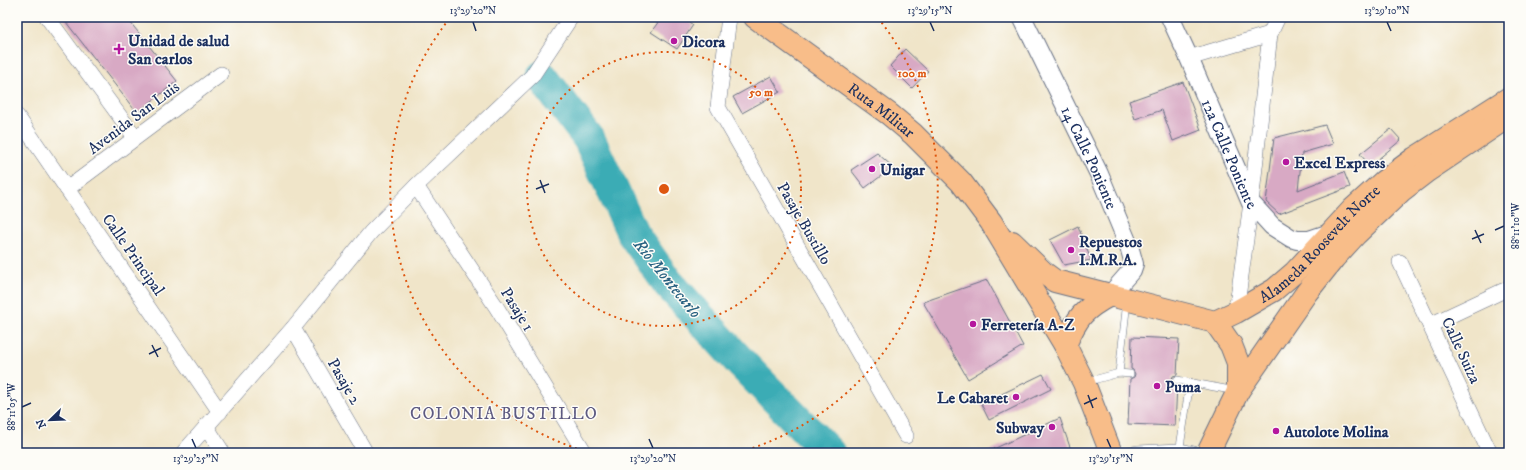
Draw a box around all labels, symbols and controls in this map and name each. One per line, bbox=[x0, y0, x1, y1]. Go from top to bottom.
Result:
text: 13°29'20"N bbox=[450, 5, 496, 17]
text: 13°29'15"N bbox=[908, 5, 952, 17]
text: 13°29'10"N bbox=[1364, 5, 1410, 17]
place label: Unidad de salud San carlos bbox=[128, 31, 230, 69]
place label: Dicora bbox=[682, 32, 727, 52]
marker: Dicora bbox=[669, 36, 679, 46]
marker: Unidad de salud San carlos bbox=[113, 43, 125, 55]
text: 100 m bbox=[898, 66, 926, 81]
street label: Avenida San Luis bbox=[84, 77, 184, 159]
street label: Ruta Militar bbox=[844, 79, 919, 142]
text: 50 m bbox=[748, 85, 773, 100]
street label: 12a Calle Poniente bbox=[1197, 96, 1261, 214]
street label: 14 Calle Poniente bbox=[1056, 103, 1122, 213]
place label: Excel Express bbox=[1294, 153, 1386, 173]
marker: Excel Express bbox=[1281, 157, 1291, 167]
place label: Unigar bbox=[880, 160, 926, 180]
marker: Unigar bbox=[867, 164, 877, 174]
street label: Pasaje Bustillo bbox=[772, 179, 836, 268]
street label: Alameda Roosevelt Norte bbox=[1255, 180, 1385, 308]
centre of rings bbox=[657, 182, 671, 196]
text: 88°11'10"W bbox=[1510, 202, 1522, 249]
street label: Calle Principal bbox=[98, 210, 169, 300]
place label: Repuestos I.M.R.A. bbox=[1079, 232, 1143, 270]
water label: Río Montecarlo bbox=[628, 234, 706, 323]
marker: Repuestos I.M.R.A. bbox=[1066, 245, 1076, 255]
street label: Pasaje 1 bbox=[496, 284, 538, 335]
street label: Calle Suiza bbox=[1437, 314, 1485, 387]
place label: Ferretería A-Z bbox=[981, 315, 1075, 335]
marker: Ferretería A-Z bbox=[968, 319, 978, 329]
street label: Pasaje 2 bbox=[323, 355, 365, 408]
place label: Puma bbox=[1165, 377, 1202, 397]
marker: Puma bbox=[1152, 381, 1162, 391]
text: 88°11'05"W bbox=[6, 382, 18, 431]
place label: Le Cabaret bbox=[937, 388, 1009, 408]
marker: Le Cabaret bbox=[1011, 392, 1021, 402]
north arrow bbox=[30, 400, 70, 440]
district label: COLONIA BUSTILLO bbox=[410, 403, 598, 425]
text: N bbox=[34, 417, 50, 430]
place label: Subway bbox=[996, 418, 1044, 438]
marker: Subway bbox=[1047, 422, 1057, 432]
place label: Autolote Molina bbox=[1283, 422, 1390, 442]
marker: Autolote Molina bbox=[1271, 426, 1281, 436]
text: 13°29'25"N bbox=[173, 453, 219, 465]
text: 13°29'20"N bbox=[630, 453, 676, 465]
text: 13°29'15"N bbox=[1089, 453, 1133, 465]

